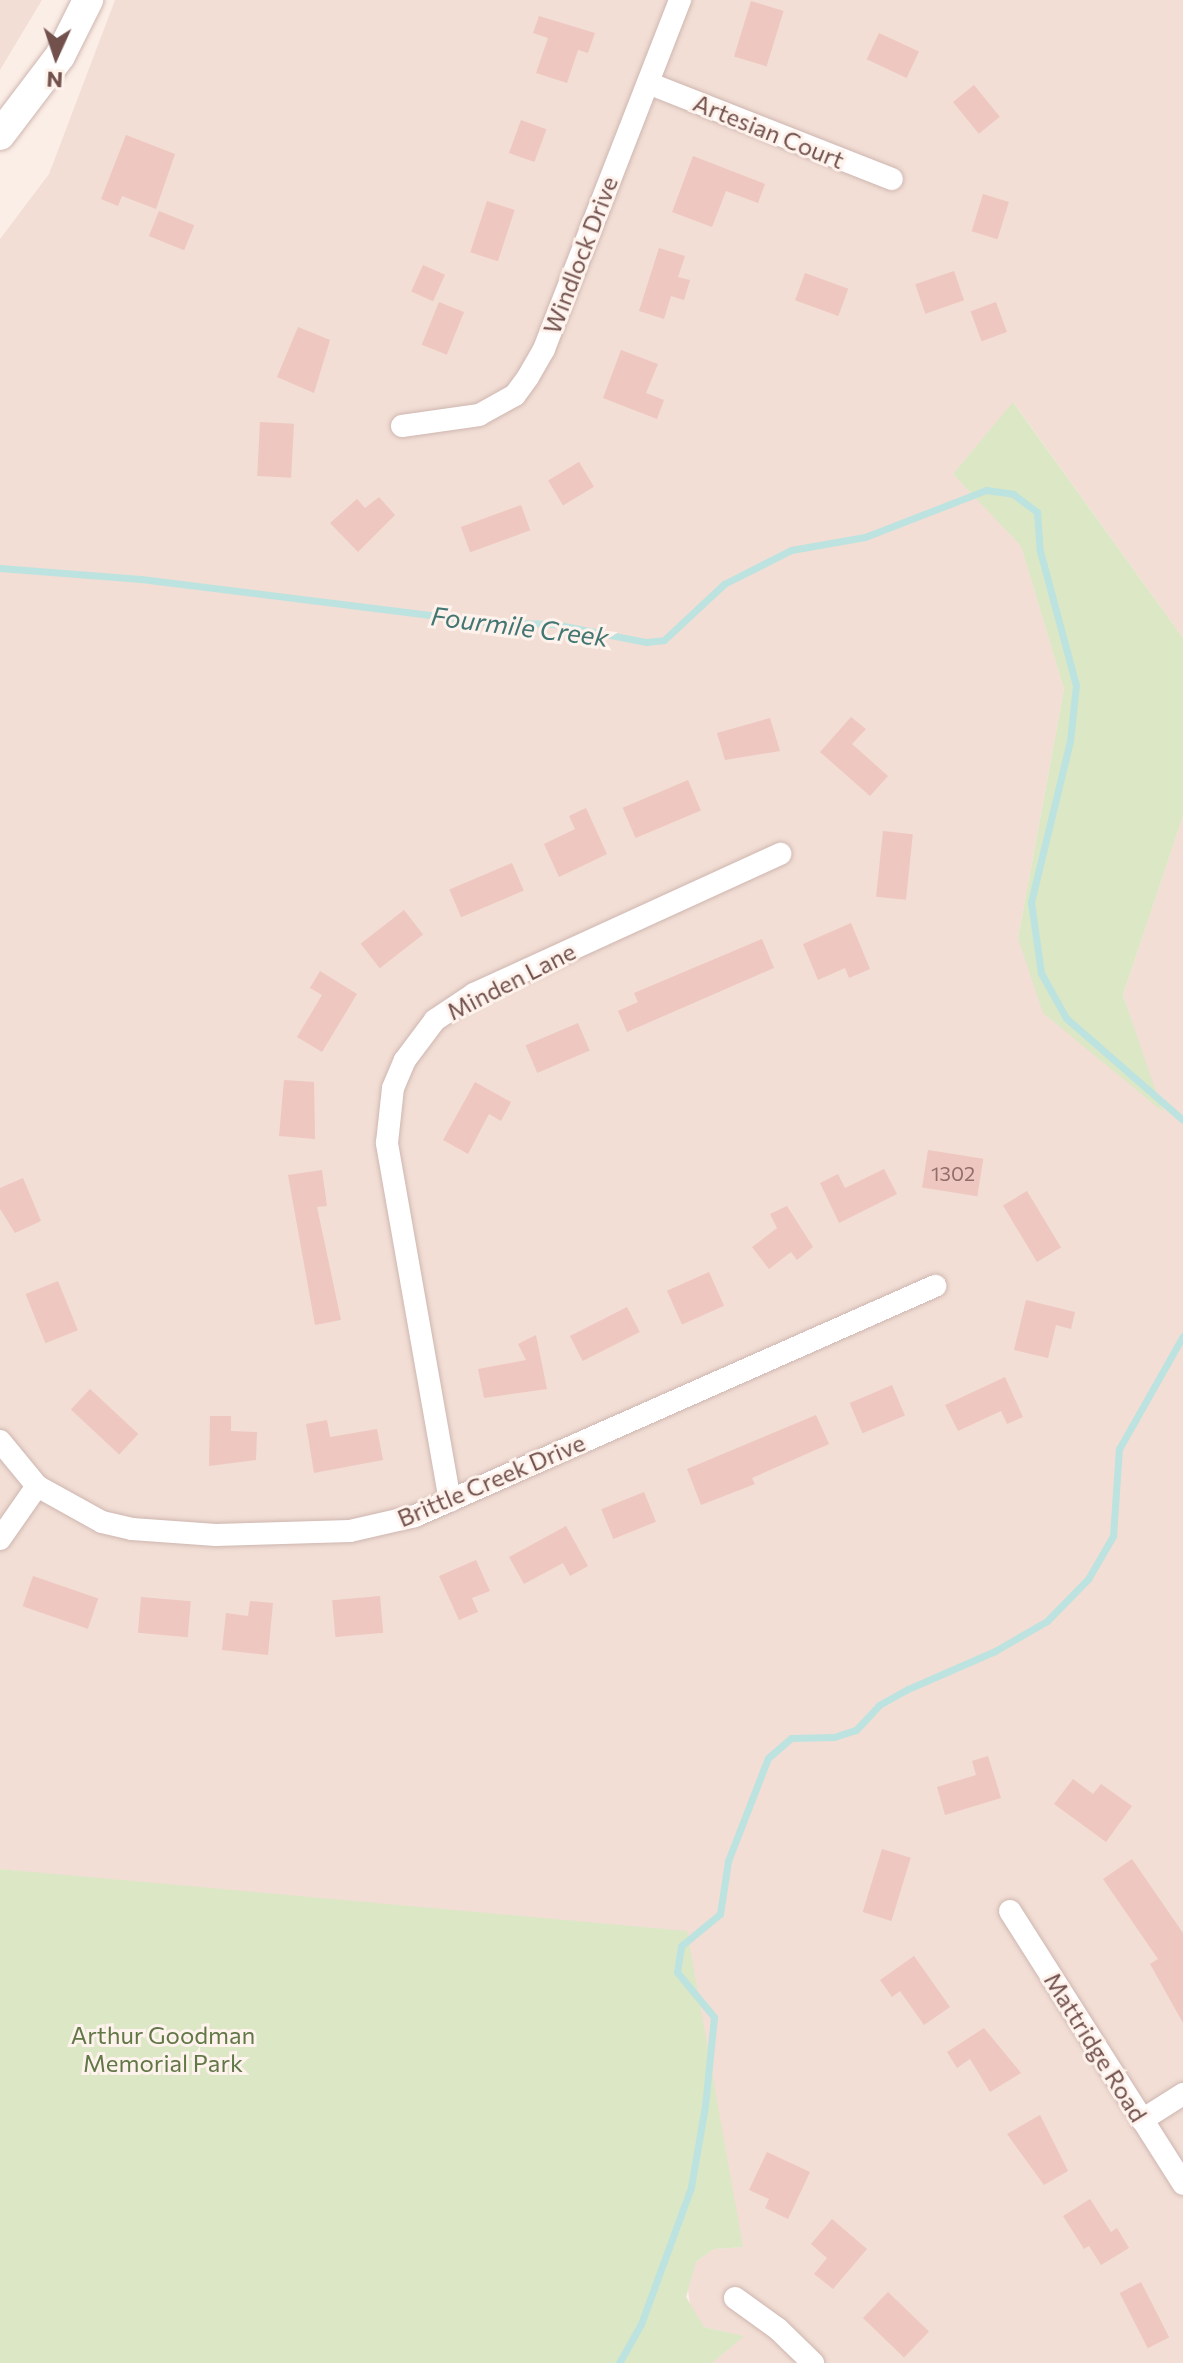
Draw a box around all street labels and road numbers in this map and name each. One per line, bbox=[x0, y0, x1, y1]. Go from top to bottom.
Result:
street label: Artesian Court bbox=[689, 88, 849, 174]
street label: Windlock Drive bbox=[537, 172, 623, 338]
street label: Minden Lane bbox=[442, 936, 580, 1026]
street label: Brittle Creek Drive bbox=[393, 1428, 589, 1532]
street label: Mattridge Road bbox=[1039, 1967, 1153, 2127]

